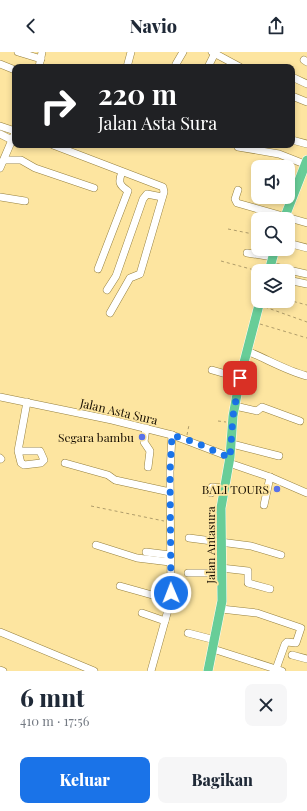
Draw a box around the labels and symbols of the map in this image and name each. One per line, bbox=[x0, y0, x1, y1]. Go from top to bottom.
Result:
pin bbox=[223, 361, 257, 395]
street label: Jalan Asta Sura bbox=[77, 394, 160, 428]
place label: Segara bambu bbox=[58, 429, 134, 445]
marker: Segara bambu bbox=[137, 432, 147, 442]
place label: BALI TOURS bbox=[202, 481, 269, 497]
marker: BALI TOURS bbox=[272, 484, 282, 494]
street label: Jalan Antasura bbox=[202, 506, 218, 585]
position arrow bbox=[150, 572, 192, 614]

